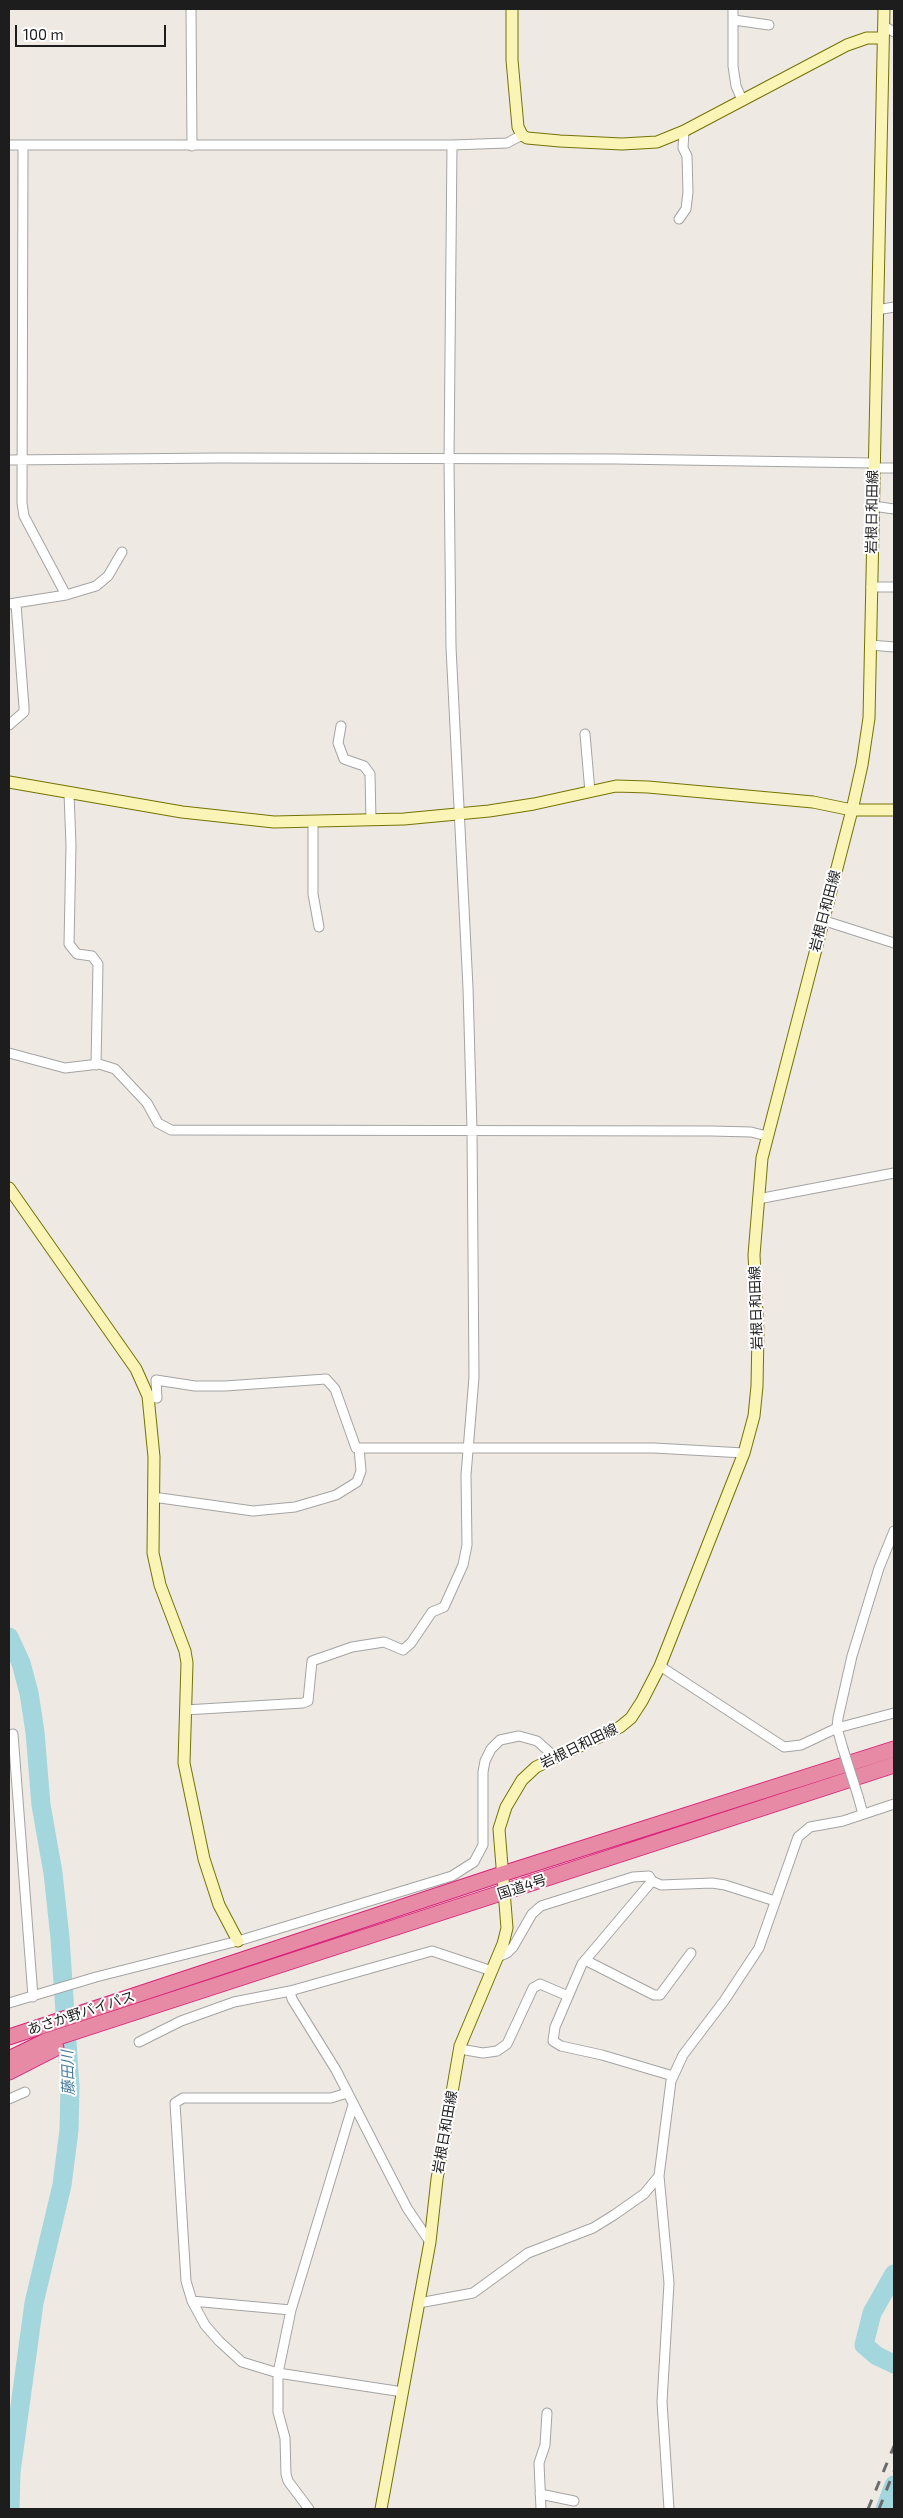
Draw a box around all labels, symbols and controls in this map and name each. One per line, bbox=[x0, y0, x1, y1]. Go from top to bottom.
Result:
scale bar bbox=[18, 15, 169, 47]
text: 100 m bbox=[23, 25, 64, 43]
street label: 岩根日和田線 bbox=[863, 470, 881, 554]
street label: 岩根日和田線 bbox=[806, 868, 844, 954]
street label: 岩根日和田線 bbox=[746, 1266, 766, 1350]
street label: 岩根日和田線 bbox=[538, 1720, 620, 1772]
street label: 国道4号 bbox=[495, 1871, 549, 1903]
street label: あさか野バイパス bbox=[25, 1988, 137, 2038]
water label: 藤田川 bbox=[58, 2050, 78, 2096]
street label: 岩根日和田線 bbox=[429, 2089, 461, 2175]

